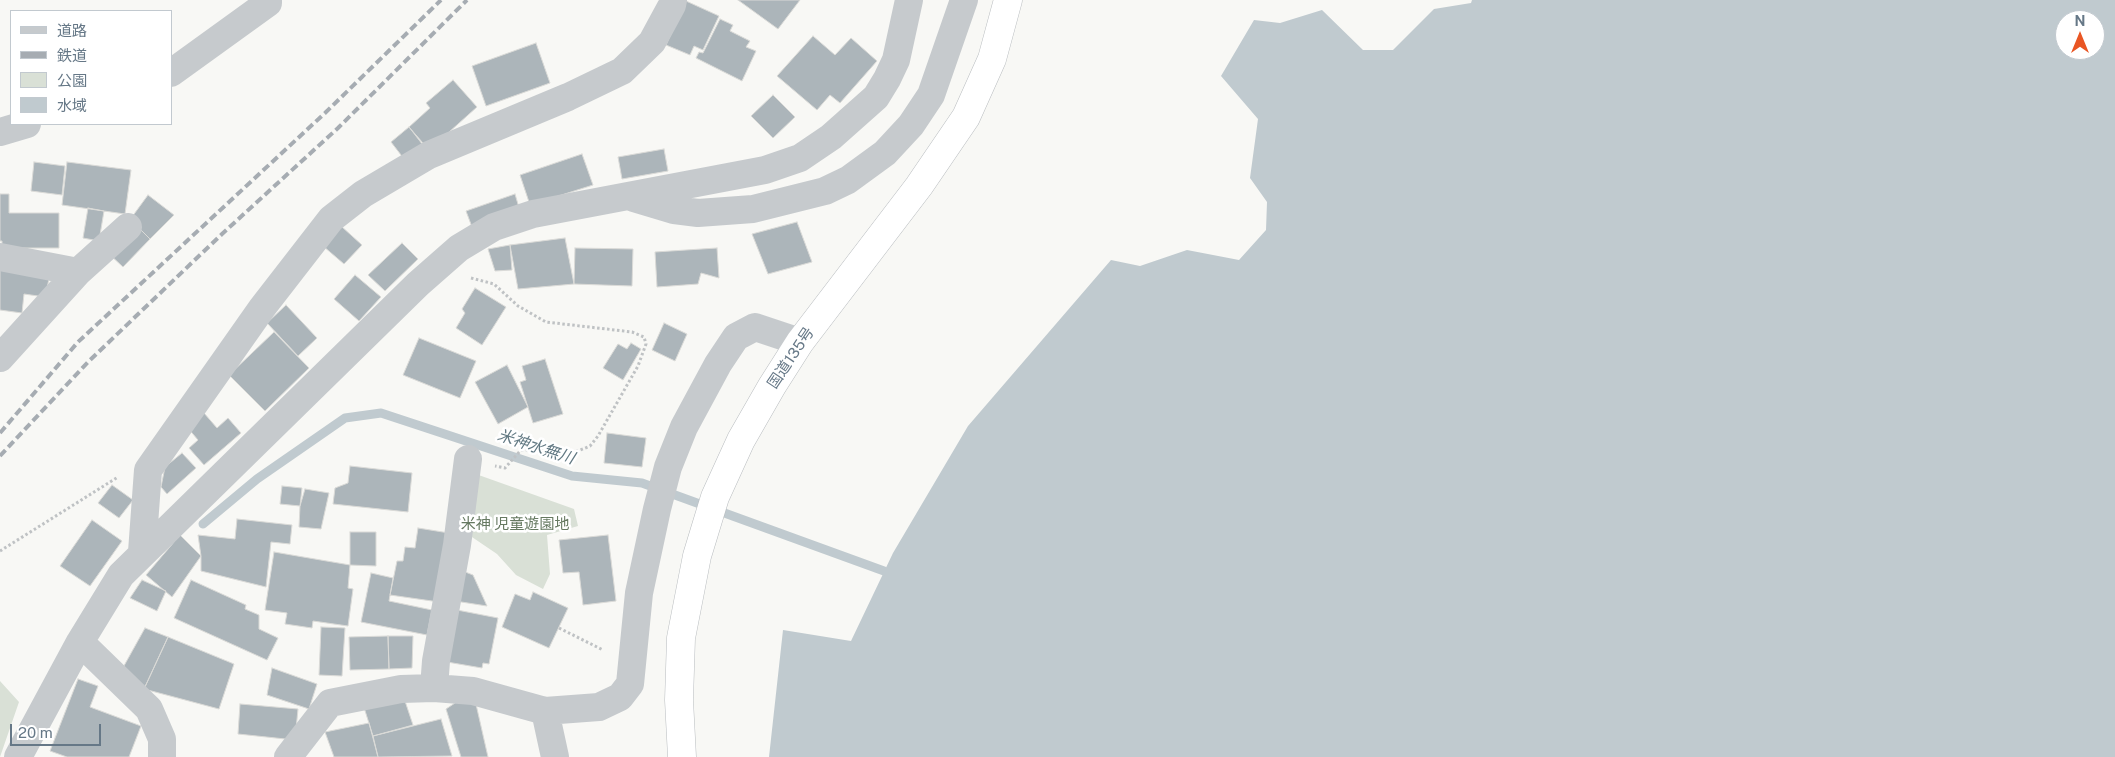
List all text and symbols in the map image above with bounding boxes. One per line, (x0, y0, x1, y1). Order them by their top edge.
legend (10, 10, 172, 125)
north arrow (2055, 10, 2105, 60)
text: N (2075, 13, 2085, 29)
text: 道路 (57, 22, 87, 39)
text: 鉄道 (57, 47, 87, 64)
text: 公園 (57, 72, 87, 89)
text: 水域 (57, 97, 87, 114)
street label: 国道135号 (764, 324, 818, 392)
water label: 米神水無川 (495, 426, 577, 468)
park label: 米神 児童遊園地 (461, 515, 569, 533)
scale bar (12, 714, 104, 746)
text: 20 m (18, 724, 53, 741)

